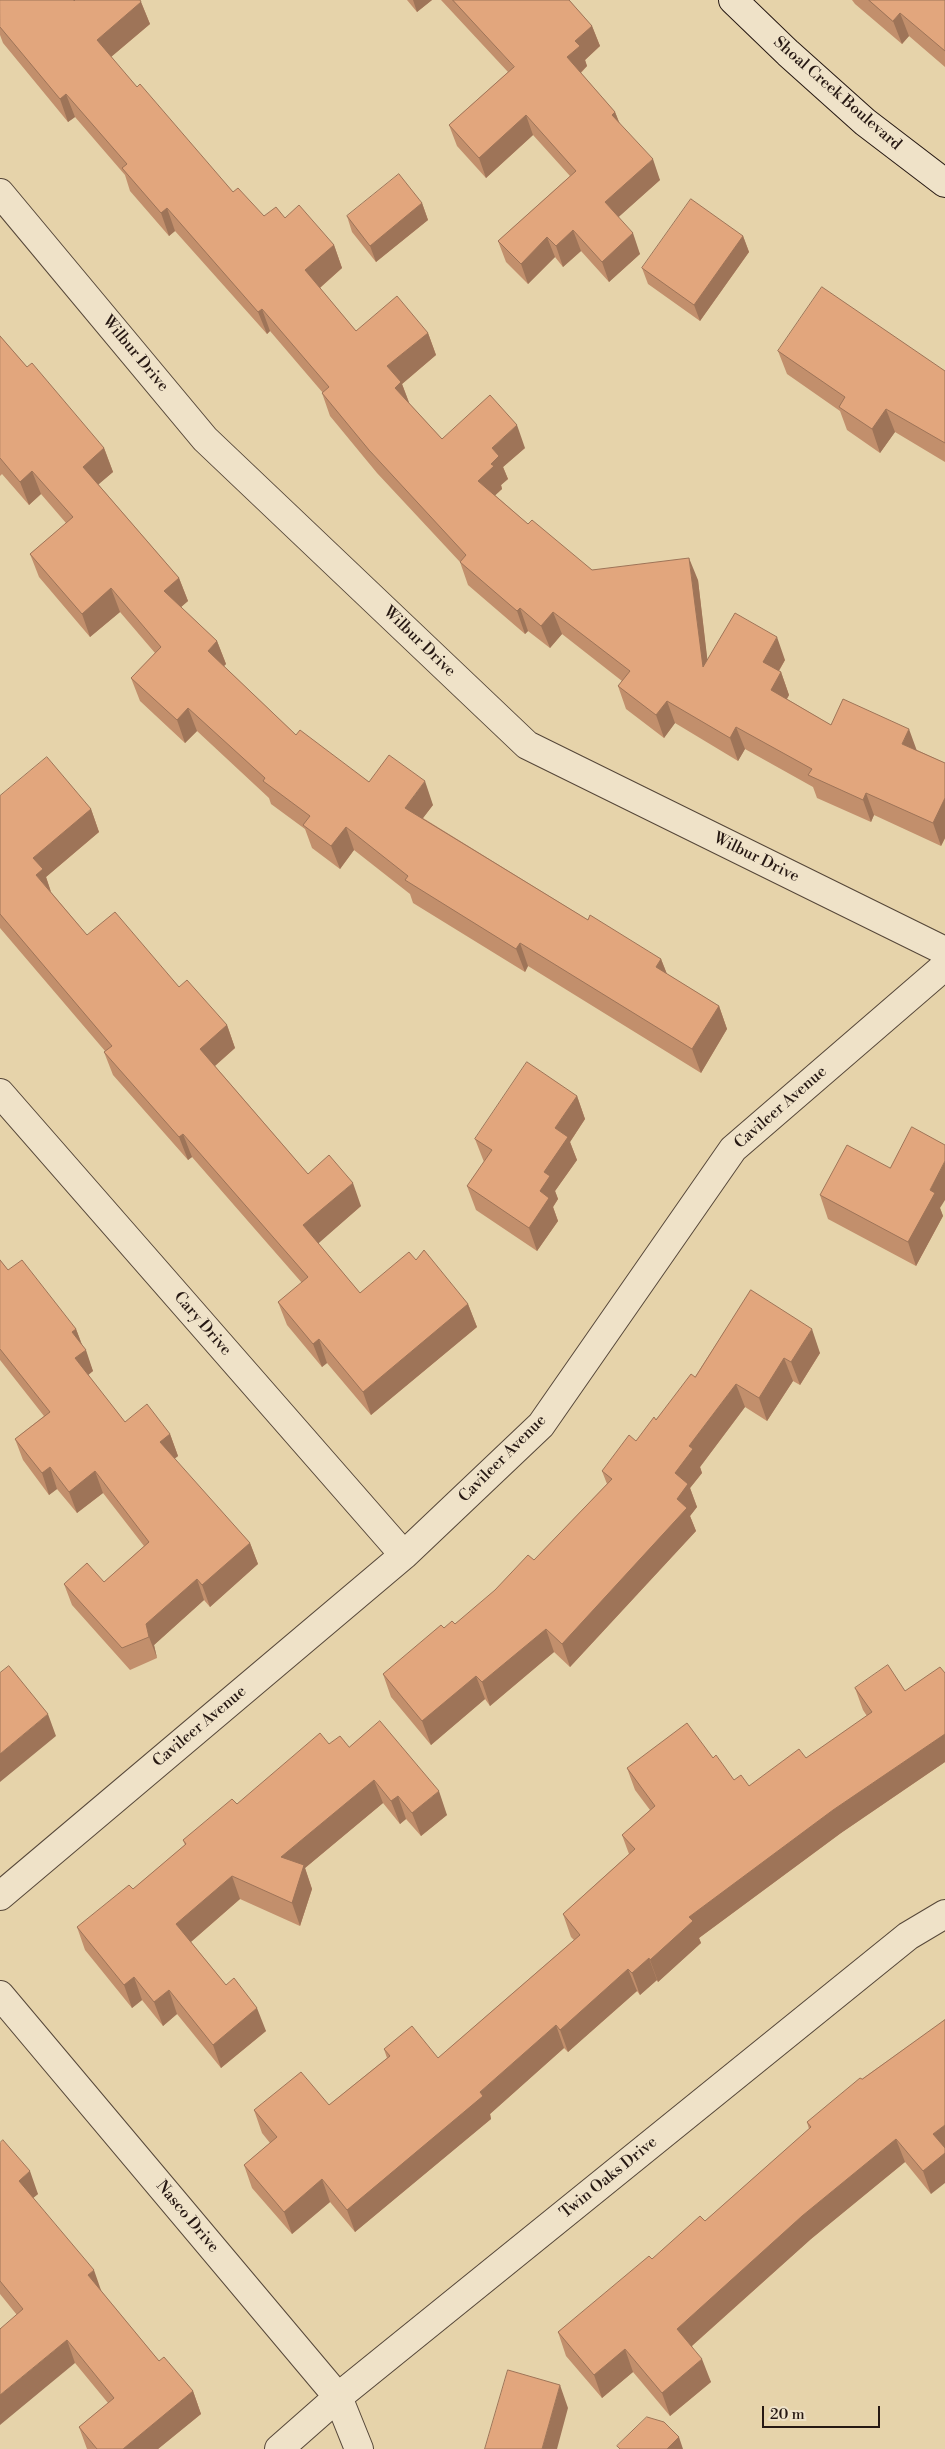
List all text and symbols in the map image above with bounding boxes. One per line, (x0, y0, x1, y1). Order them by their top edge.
street label: Shoal Creek Boulevard (769, 33, 905, 155)
street label: Wilbur Drive (98, 312, 172, 396)
street label: Wilbur Drive (379, 603, 459, 681)
street label: Wilbur Drive (710, 829, 802, 887)
street label: Cavileer Avenue (731, 1063, 831, 1153)
street label: Cary Drive (169, 1288, 235, 1360)
street label: Cavileer Avenue (455, 1411, 551, 1507)
street label: Cavileer Avenue (149, 1682, 251, 1772)
street label: Twin Oaks Drive (556, 2133, 662, 2223)
street label: Nasco Drive (151, 2177, 223, 2257)
scale bar (765, 2396, 882, 2428)
text: 20 m (770, 2405, 805, 2424)

